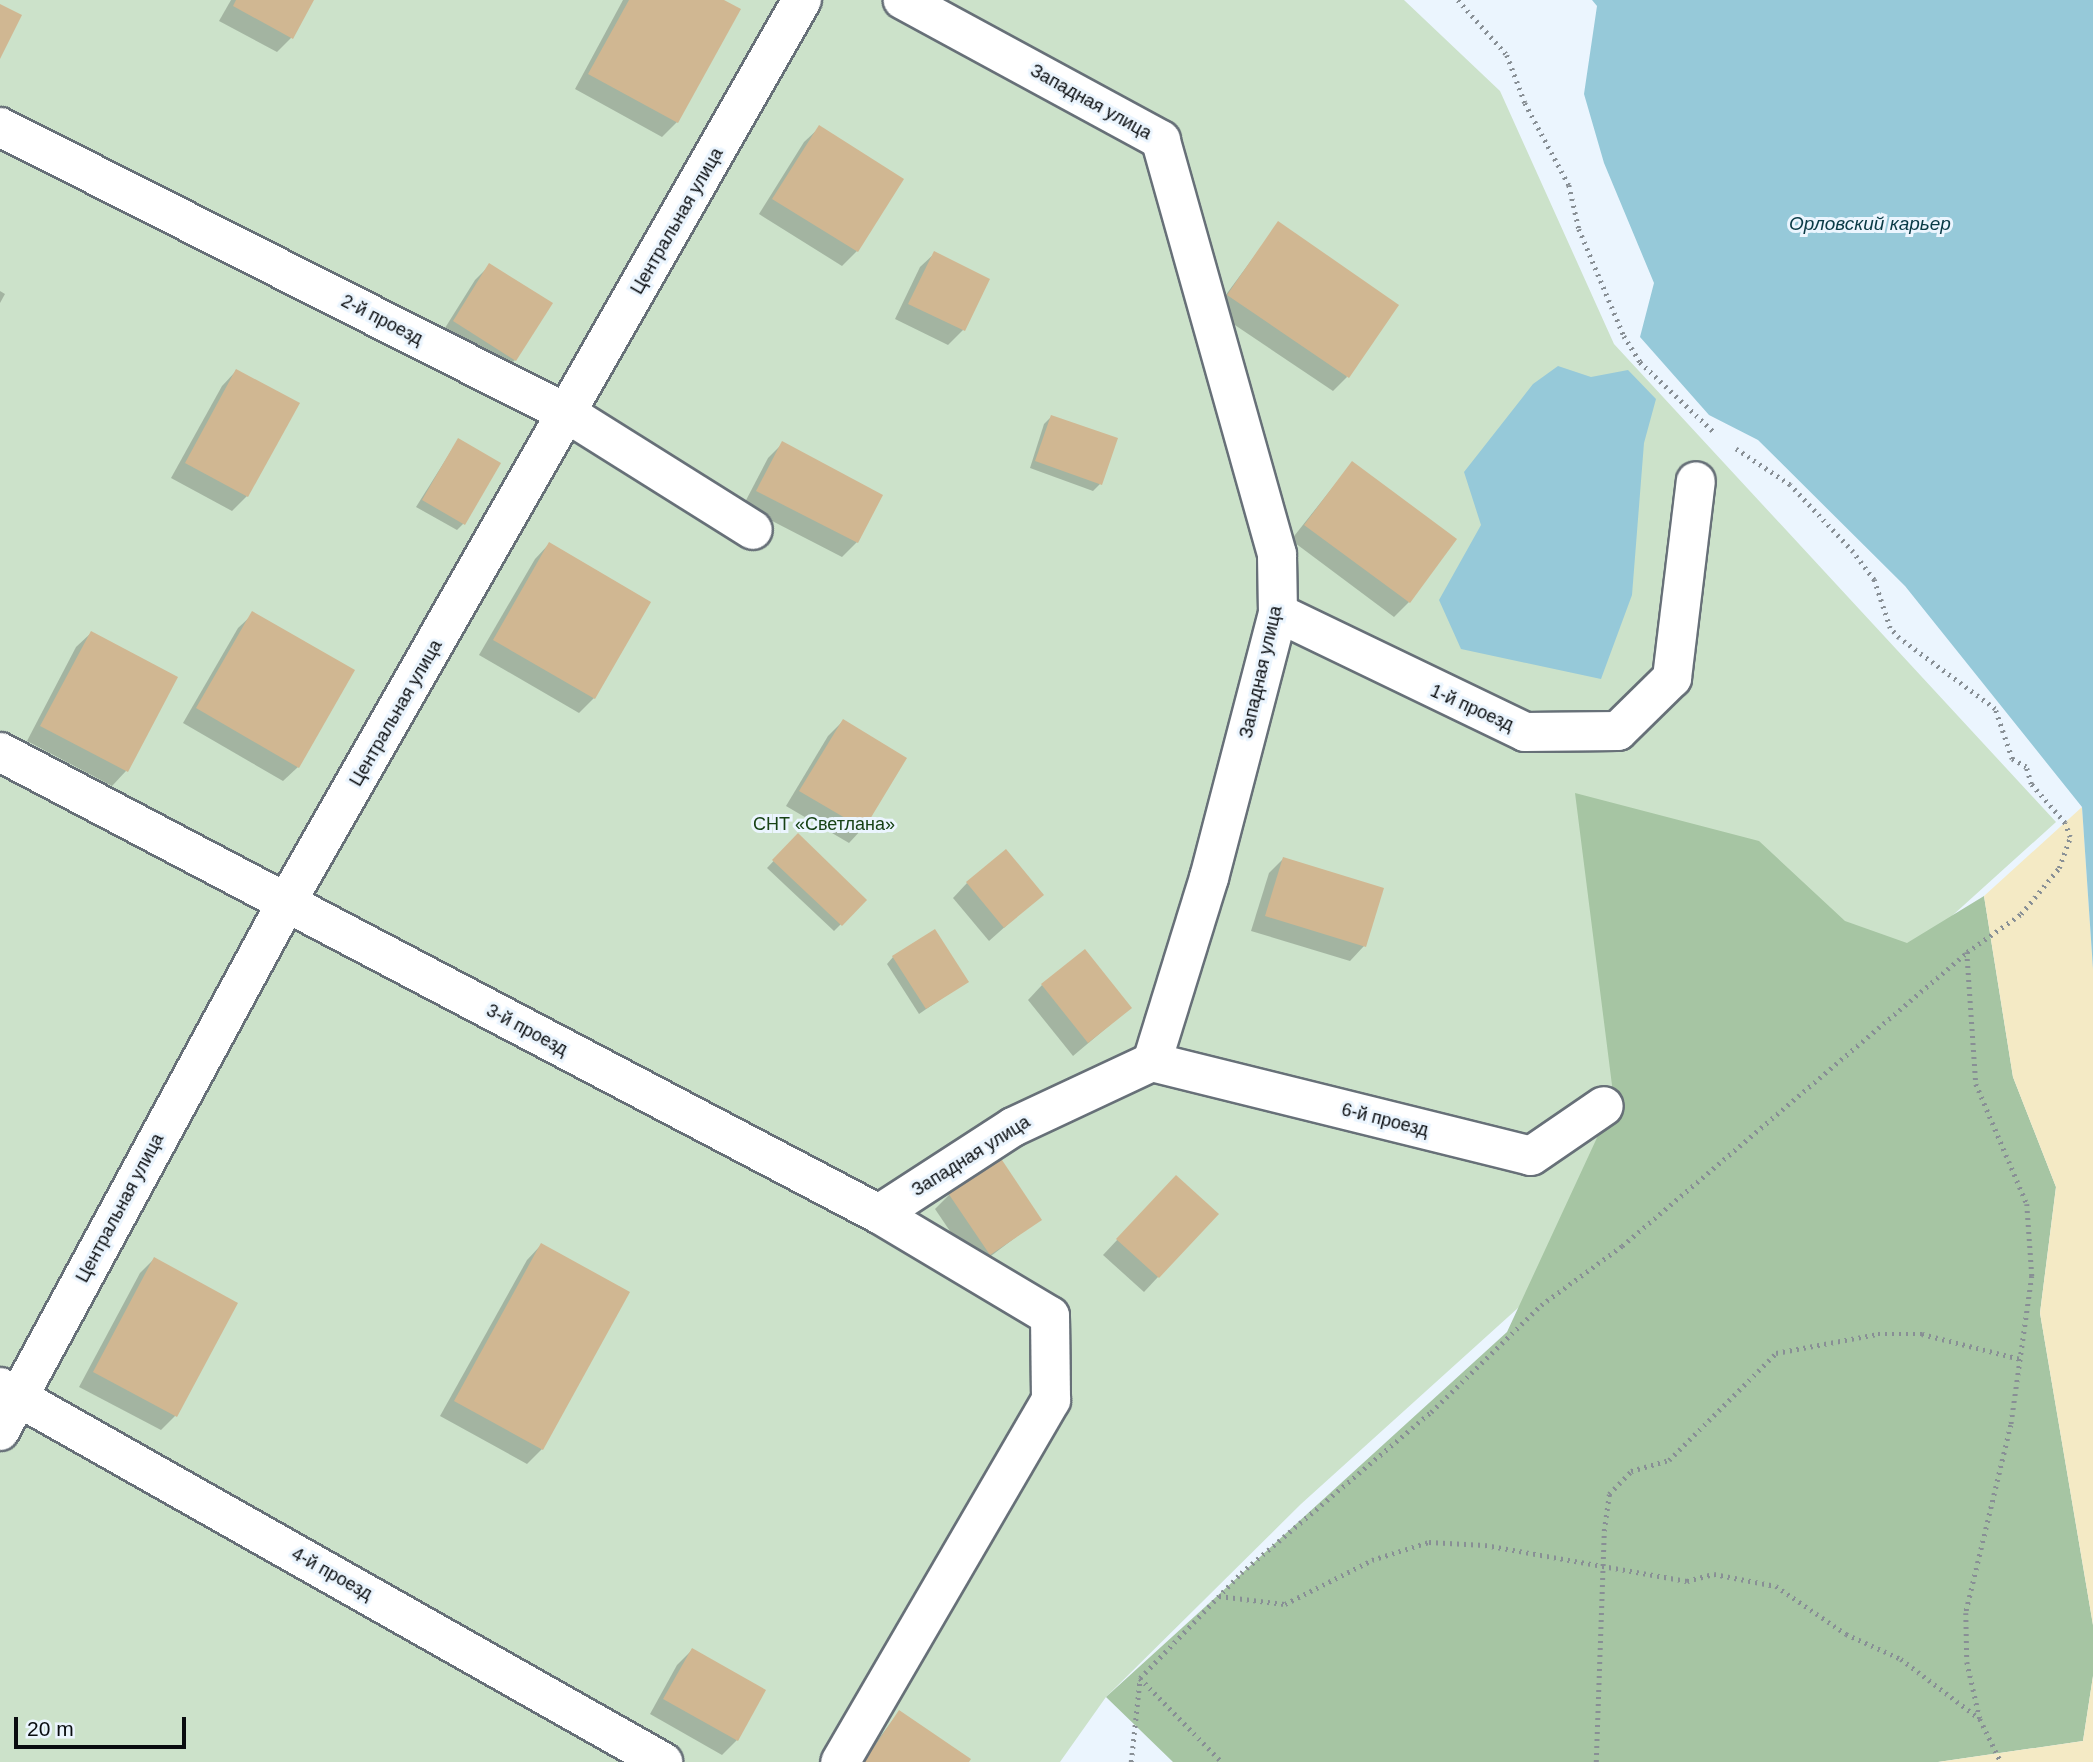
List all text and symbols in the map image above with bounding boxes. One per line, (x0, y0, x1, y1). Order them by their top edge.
street label: Западная улица (1027, 60, 1155, 144)
street label: Центральная улица (626, 144, 728, 298)
water label: Орловский карьер (1789, 213, 1951, 235)
street label: 2-й проезд (338, 290, 426, 350)
street label: Западная улица (1235, 604, 1287, 740)
street label: Центральная улица (345, 636, 447, 790)
street label: 1-й проезд (1427, 680, 1517, 736)
park label: СНТ «Светлана» (753, 813, 895, 835)
street label: 3-й проезд (483, 1000, 571, 1060)
street label: 6-й проезд (1339, 1099, 1431, 1141)
street label: Западная улица (908, 1111, 1034, 1201)
street label: Центральная улица (72, 1130, 168, 1286)
street label: 4-й проезд (288, 1543, 376, 1605)
scale bar (18, 1702, 189, 1746)
text: 20 m (27, 1717, 74, 1740)

